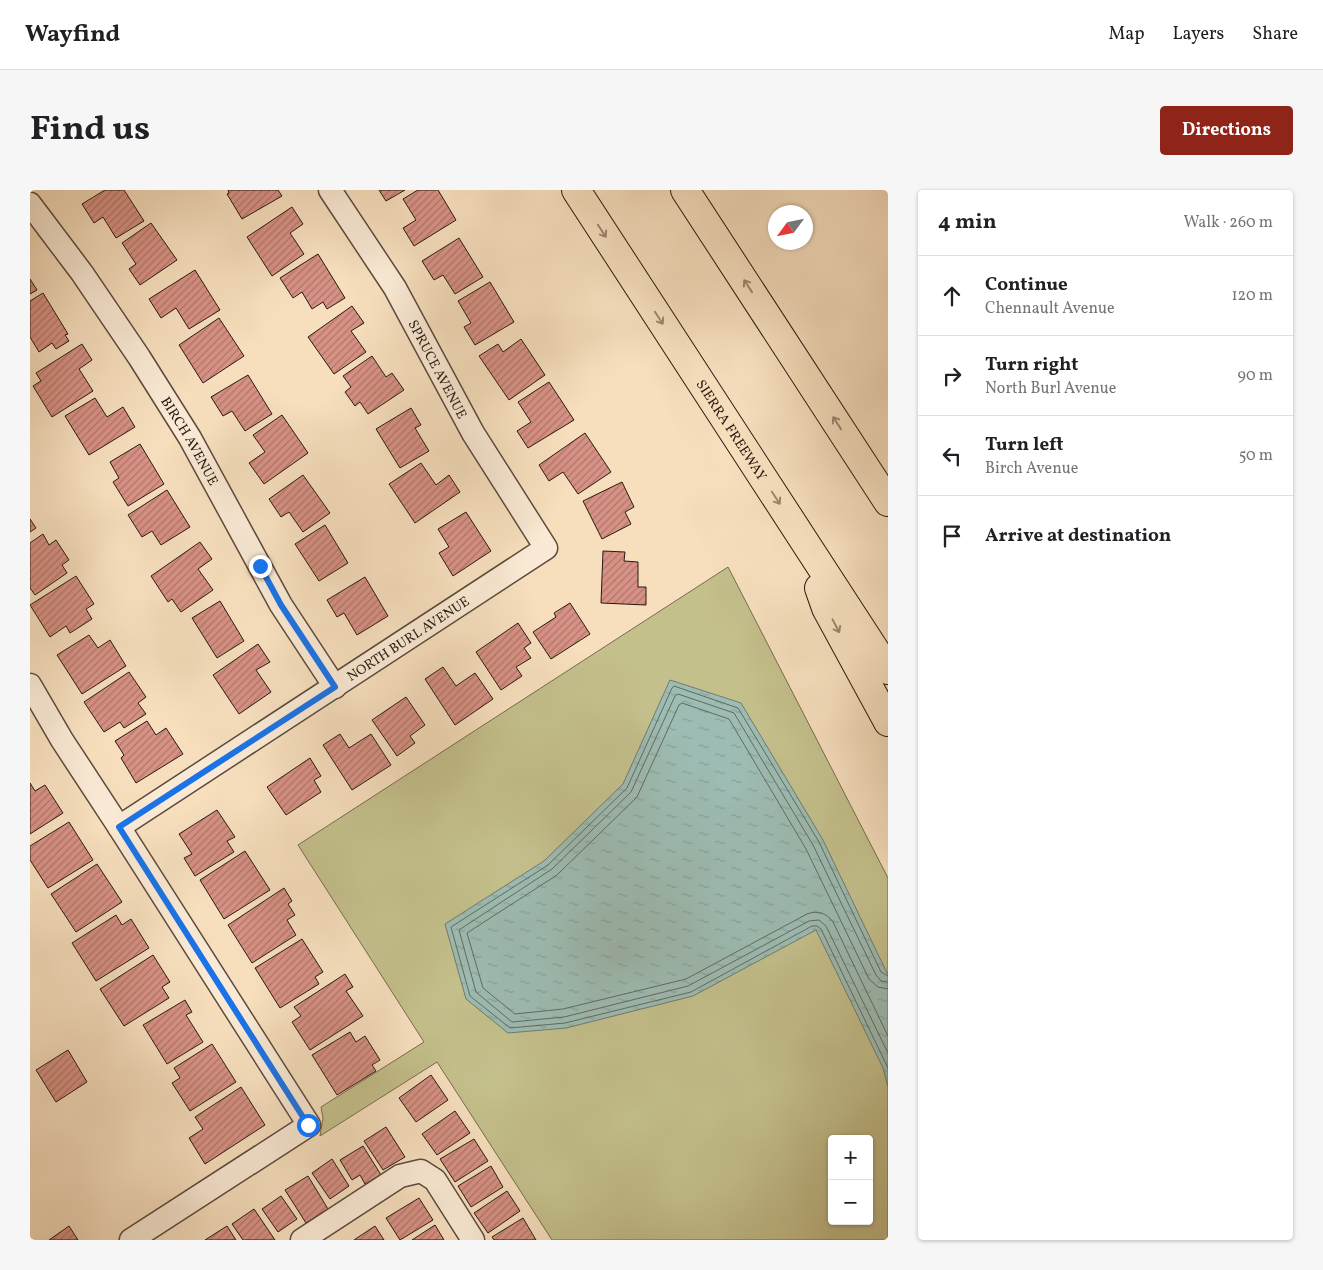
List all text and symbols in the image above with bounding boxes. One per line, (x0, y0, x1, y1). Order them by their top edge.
text: Wayfind (25, 18, 120, 52)
text: Map (1108, 22, 1144, 47)
text: Layers (1172, 22, 1224, 47)
text: Share (1252, 22, 1298, 47)
text: Find us (30, 106, 150, 154)
button: Directions (1160, 106, 1293, 155)
north arrow (768, 205, 813, 250)
text: 4 min (938, 208, 997, 237)
text: Walk · 260 m (1183, 212, 1273, 234)
one-way arrow (597, 224, 608, 238)
text: Continue (985, 272, 1068, 298)
one-way arrow (743, 280, 753, 294)
icon: ahead (938, 282, 966, 310)
text: 120 m (1231, 285, 1273, 307)
text: Chennault Avenue (985, 298, 1115, 320)
one-way arrow (654, 311, 664, 325)
street label: SPRUCE AVENUE (403, 317, 471, 422)
text: Turn right (985, 352, 1078, 378)
icon: right (938, 362, 966, 390)
text: 90 m (1237, 365, 1273, 387)
street label: SIERRA FREEWAY (691, 376, 771, 485)
text: North Burl Avenue (985, 378, 1116, 400)
street label: BIRCH AVENUE (155, 393, 222, 489)
one-way arrow (831, 416, 841, 430)
text: Turn left (985, 432, 1064, 458)
icon: left (938, 442, 966, 470)
text: 50 m (1239, 445, 1273, 467)
text: Birch Avenue (985, 458, 1078, 480)
one-way arrow (772, 491, 782, 505)
icon: arrive (938, 522, 966, 550)
text: Arrive at destination (985, 523, 1171, 549)
route end (249, 555, 272, 578)
street label: NORTH BURL AVENUE (344, 593, 474, 687)
one-way arrow (831, 619, 841, 634)
route start (297, 1114, 320, 1137)
map controls (828, 1135, 873, 1225)
button: + (828, 1135, 873, 1180)
button: − (828, 1180, 873, 1225)

